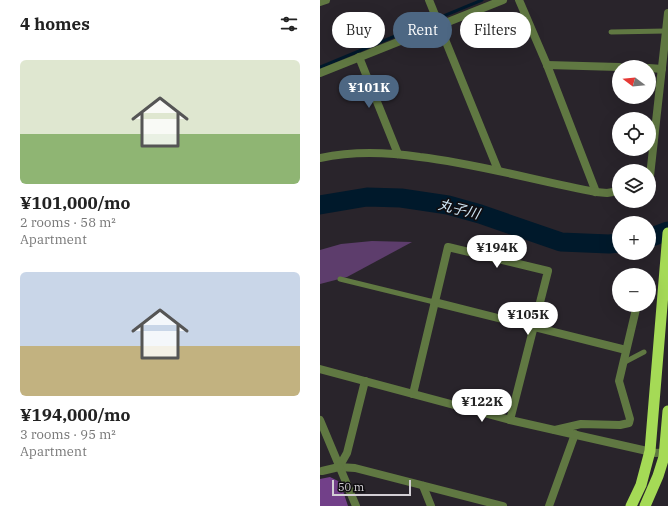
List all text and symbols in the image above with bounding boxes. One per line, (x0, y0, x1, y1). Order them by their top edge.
chip: Buy (332, 12, 385, 48)
chip: Rent (393, 12, 452, 48)
chip: Filters (460, 12, 531, 48)
text: 4 homes (20, 13, 90, 35)
icon: filters (278, 13, 300, 35)
north arrow (612, 60, 656, 104)
map controls (612, 60, 656, 312)
pin: ¥101K (341, 75, 397, 109)
text: ¥101K (348, 79, 390, 96)
icon: home (124, 86, 196, 158)
button: locate (612, 112, 656, 156)
button: layers (612, 164, 656, 208)
text: ¥101,000/mo (20, 192, 130, 214)
water label: 丸子川 (436, 195, 483, 223)
text: 2 rooms · 58 m² (20, 214, 116, 231)
button: + (612, 216, 656, 260)
text: Apartment (20, 231, 87, 248)
pin: ¥194K (469, 235, 525, 269)
text: ¥194K (476, 239, 518, 256)
button: − (612, 268, 656, 312)
icon: home (124, 298, 196, 370)
pin: ¥105K (500, 302, 556, 336)
text: ¥105K (507, 306, 549, 323)
pin: ¥122K (454, 389, 510, 423)
text: ¥122K (461, 393, 503, 410)
text: ¥194,000/mo (20, 404, 130, 426)
text: 3 rooms · 95 m² (20, 426, 116, 443)
text: Apartment (20, 443, 87, 460)
scale bar (332, 478, 411, 497)
text: 50 m (338, 480, 364, 494)

